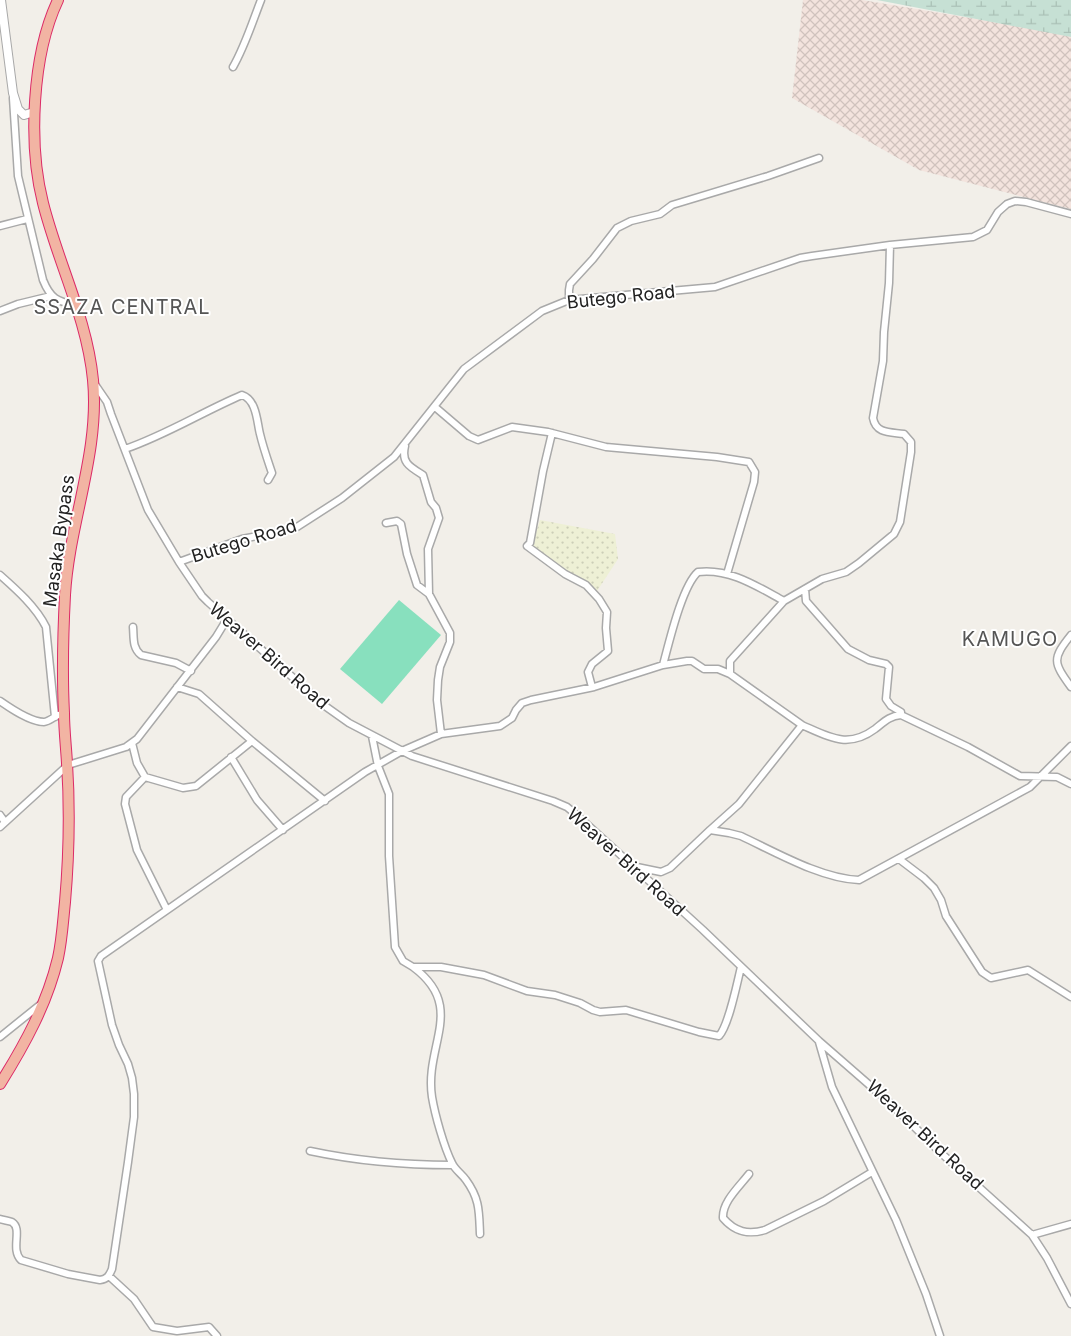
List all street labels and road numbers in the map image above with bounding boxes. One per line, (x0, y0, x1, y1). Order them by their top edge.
street label: Butego Road (566, 280, 676, 313)
street label: Masaka Bypass (39, 474, 78, 608)
street label: Butego Road (189, 515, 299, 566)
street label: Weaver Bird Road (205, 598, 333, 713)
street label: Weaver Bird Road (563, 803, 690, 920)
street label: Weaver Bird Road (863, 1075, 988, 1194)

